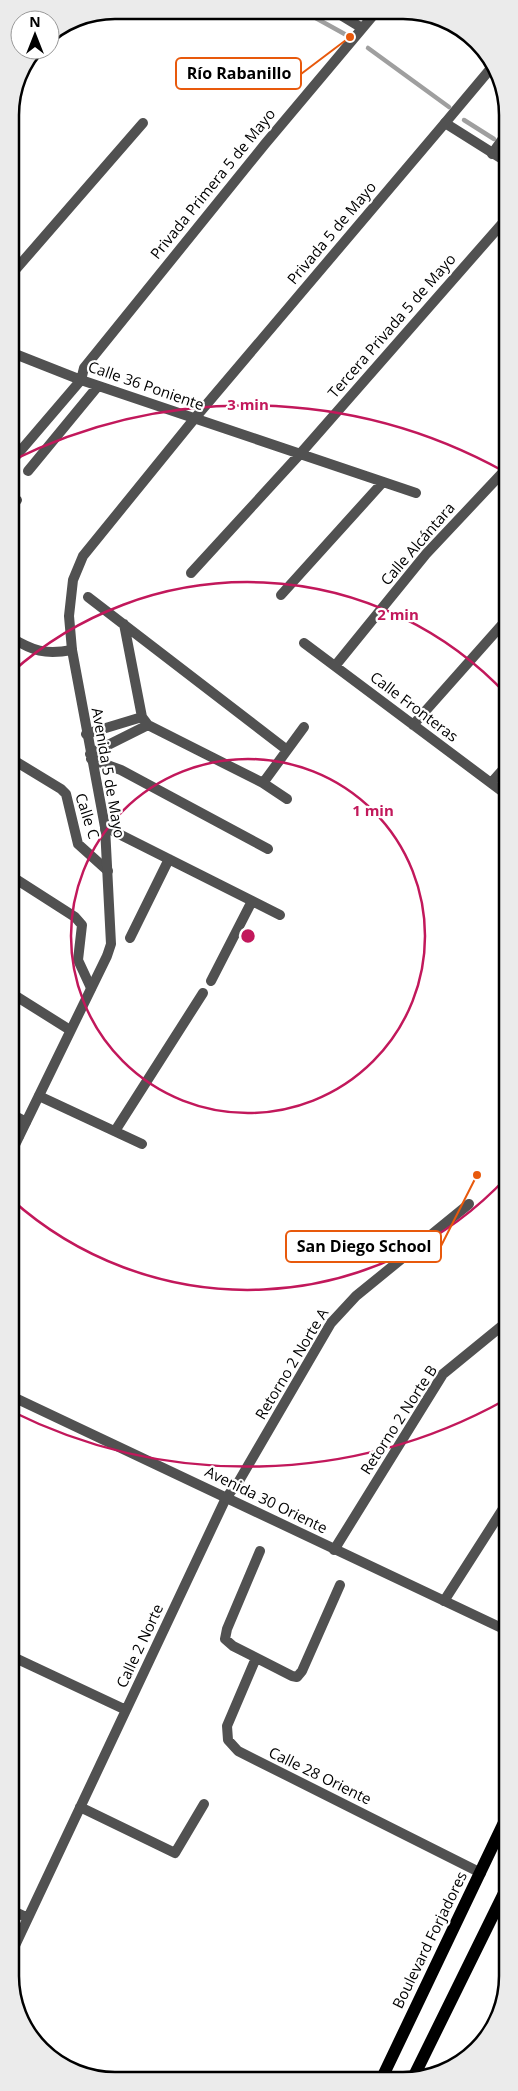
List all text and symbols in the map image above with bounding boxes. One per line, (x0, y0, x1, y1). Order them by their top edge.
north arrow (10, 10, 60, 60)
text: N (29, 12, 41, 31)
callout: Río Rabanillo (176, 58, 301, 89)
text: Río Rabanillo (187, 62, 291, 84)
street label: Privada Primera 5 de Mayo (145, 104, 279, 263)
street label: Privada 5 de Mayo (282, 177, 380, 288)
street label: Tercera Privada 5 de Mayo (323, 249, 460, 402)
street label: Calle 36 Poniente (86, 356, 207, 414)
text: 3 min (227, 394, 269, 414)
street label: Calle Alcántara (376, 498, 459, 589)
text: 2 min (377, 604, 419, 624)
street label: Calle Fronteras (367, 667, 463, 746)
street label: Avenida 5 de Mayo (88, 706, 130, 840)
street label: Calle C (71, 790, 105, 841)
text: 1 min (352, 800, 394, 820)
centre of rings (239, 927, 257, 945)
callout: San Diego School (286, 1231, 441, 1262)
text: San Diego School (297, 1235, 431, 1257)
street label: Retorno 2 Norte A (250, 1304, 333, 1423)
street label: Retorno 2 Norte B (355, 1361, 441, 1478)
street label: Avenida 30 Oriente (202, 1461, 331, 1537)
street label: Calle 2 Norte (111, 1600, 167, 1691)
street label: Calle 28 Oriente (266, 1742, 375, 1809)
street label: Boulevard Forjadores (387, 1868, 471, 2011)

